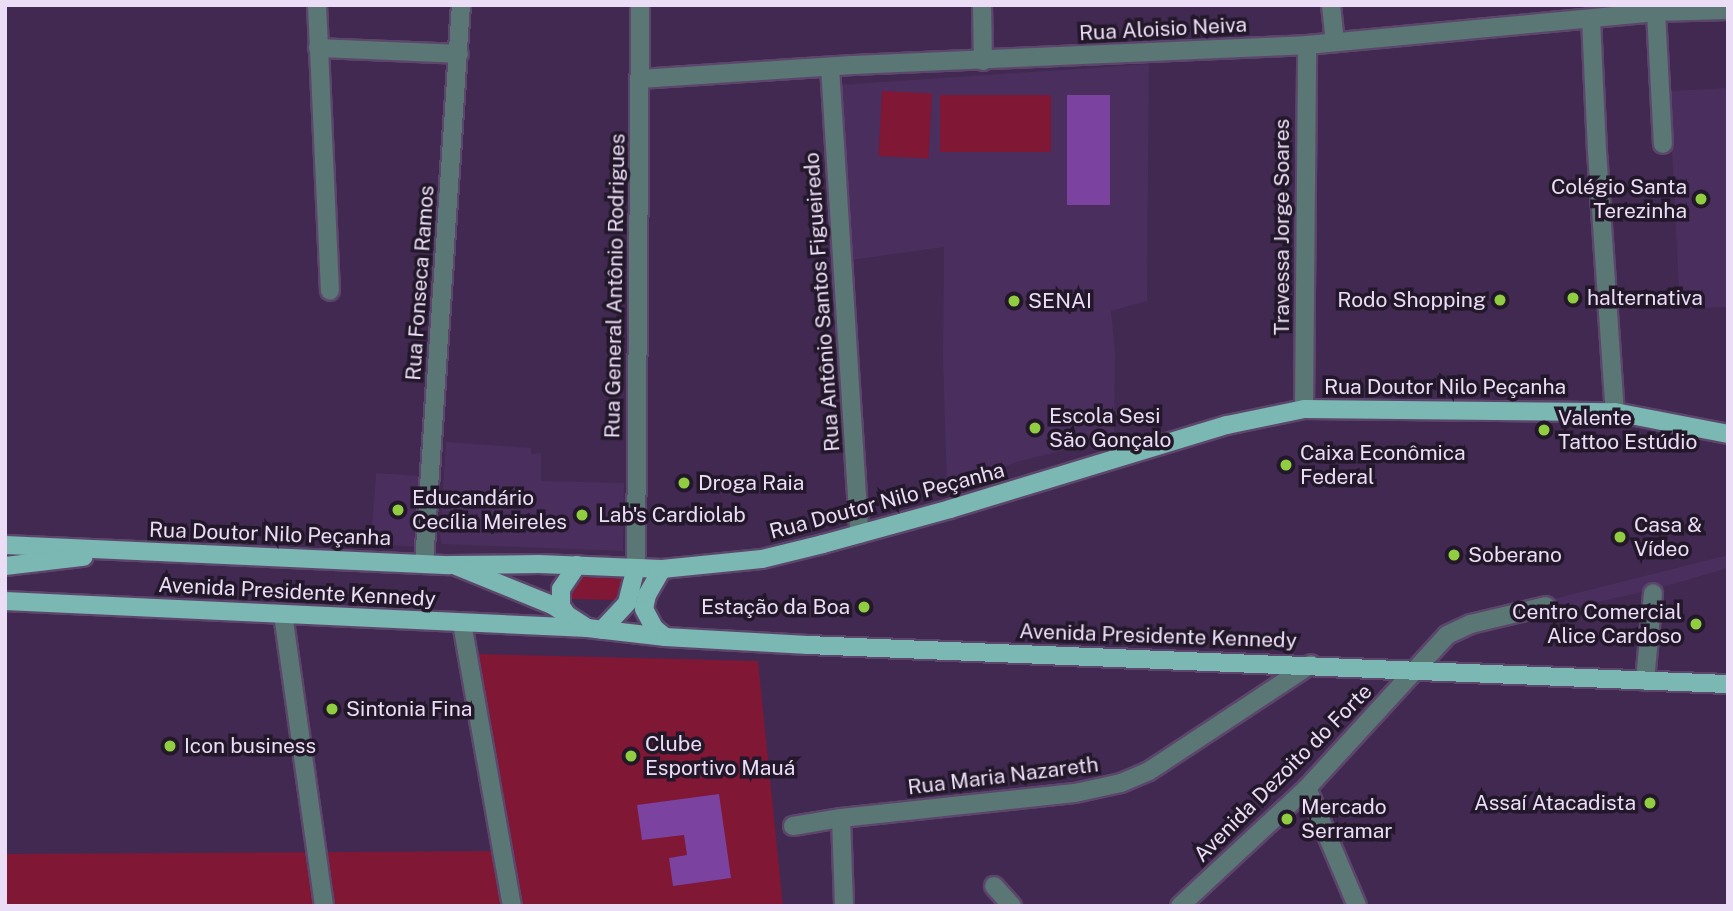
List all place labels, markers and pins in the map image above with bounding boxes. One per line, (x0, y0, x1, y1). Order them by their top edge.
place label: Colégio Santa Terezinha (1551, 174, 1687, 224)
marker: Colégio Santa Terezinha (1693, 191, 1709, 207)
place label: halternativa (1587, 285, 1703, 311)
place label: Rodo Shopping (1337, 287, 1486, 313)
place label: SENAI (1028, 288, 1092, 314)
marker: halternativa (1565, 290, 1581, 306)
marker: Rodo Shopping (1492, 292, 1508, 308)
marker: SENAI (1006, 293, 1022, 309)
place label: Escola Sesi São Gonçalo (1049, 403, 1172, 453)
place label: Valente Tattoo Estúdio (1558, 405, 1697, 455)
marker: Escola Sesi São Gonçalo (1027, 420, 1043, 436)
marker: Valente Tattoo Estúdio (1536, 422, 1552, 438)
place label: Caixa Econômica Federal (1300, 440, 1466, 490)
marker: Caixa Econômica Federal (1278, 457, 1294, 473)
place label: Droga Raia (698, 470, 804, 496)
marker: Droga Raia (676, 475, 692, 491)
place label: Educandário Cecília Meireles (412, 485, 567, 535)
marker: Educandário Cecília Meireles (390, 502, 406, 518)
place label: Lab's Cardiolab (598, 502, 746, 528)
marker: Lab's Cardiolab (572, 505, 592, 525)
place label: Casa & Vídeo (1634, 512, 1702, 562)
marker: Casa & Vídeo (1612, 529, 1628, 545)
place label: Soberano (1468, 542, 1562, 568)
marker: Soberano (1446, 547, 1462, 563)
place label: Estação da Boa (700, 594, 850, 620)
marker: Estação da Boa (856, 599, 872, 615)
place label: Centro Comercial Alice Cardoso (1512, 599, 1682, 649)
marker: Centro Comercial Alice Cardoso (1688, 616, 1704, 632)
place label: Sintonia Fina (346, 696, 472, 722)
marker: Sintonia Fina (324, 701, 340, 717)
place label: Clube Esportivo Mauá (645, 731, 795, 781)
place label: Icon business (184, 733, 316, 759)
marker: Icon business (162, 738, 178, 754)
marker: Clube Esportivo Mauá (623, 748, 639, 764)
place label: Assaí Atacadista (1474, 790, 1636, 816)
place label: Mercado Serramar (1301, 794, 1393, 844)
marker: Assaí Atacadista (1642, 795, 1658, 811)
marker: Mercado Serramar (1279, 811, 1295, 827)

